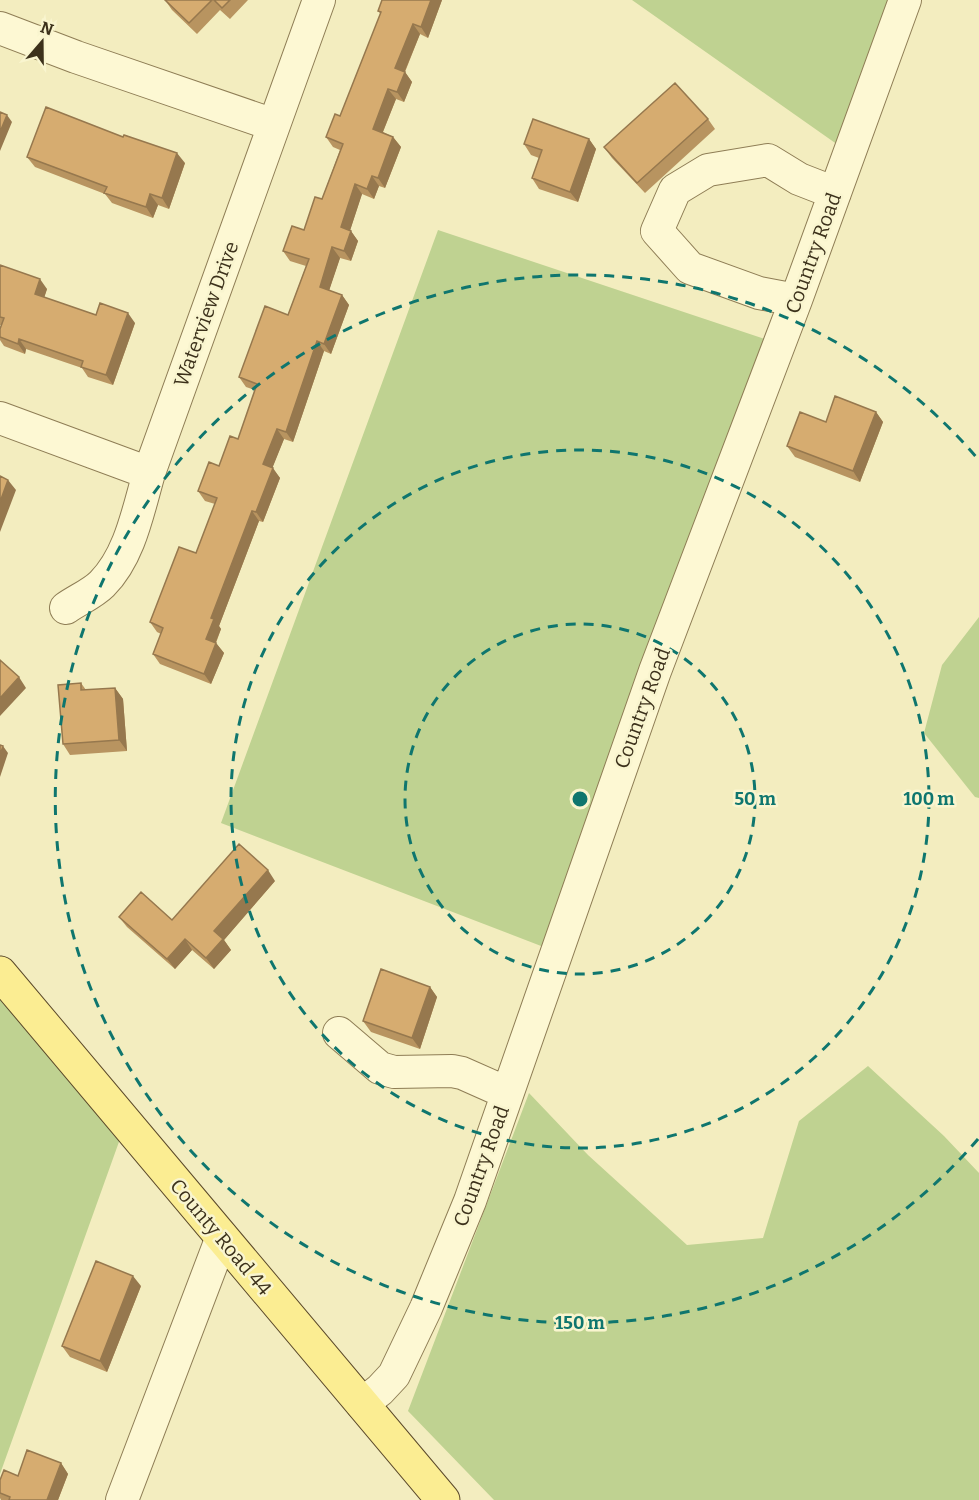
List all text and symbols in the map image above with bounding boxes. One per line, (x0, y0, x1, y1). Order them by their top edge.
north arrow (12, 12, 72, 72)
text: N (38, 17, 56, 39)
street label: Country Road (780, 189, 846, 317)
street label: Waterview Drive (169, 238, 243, 390)
street label: Country Road (609, 644, 675, 772)
text: 50 m (734, 788, 776, 810)
text: 100 m (903, 788, 955, 810)
centre of rings (570, 789, 590, 809)
street label: Country Road (448, 1102, 514, 1230)
street label: County Road 44 (165, 1174, 277, 1301)
text: 150 m (555, 1312, 605, 1334)

